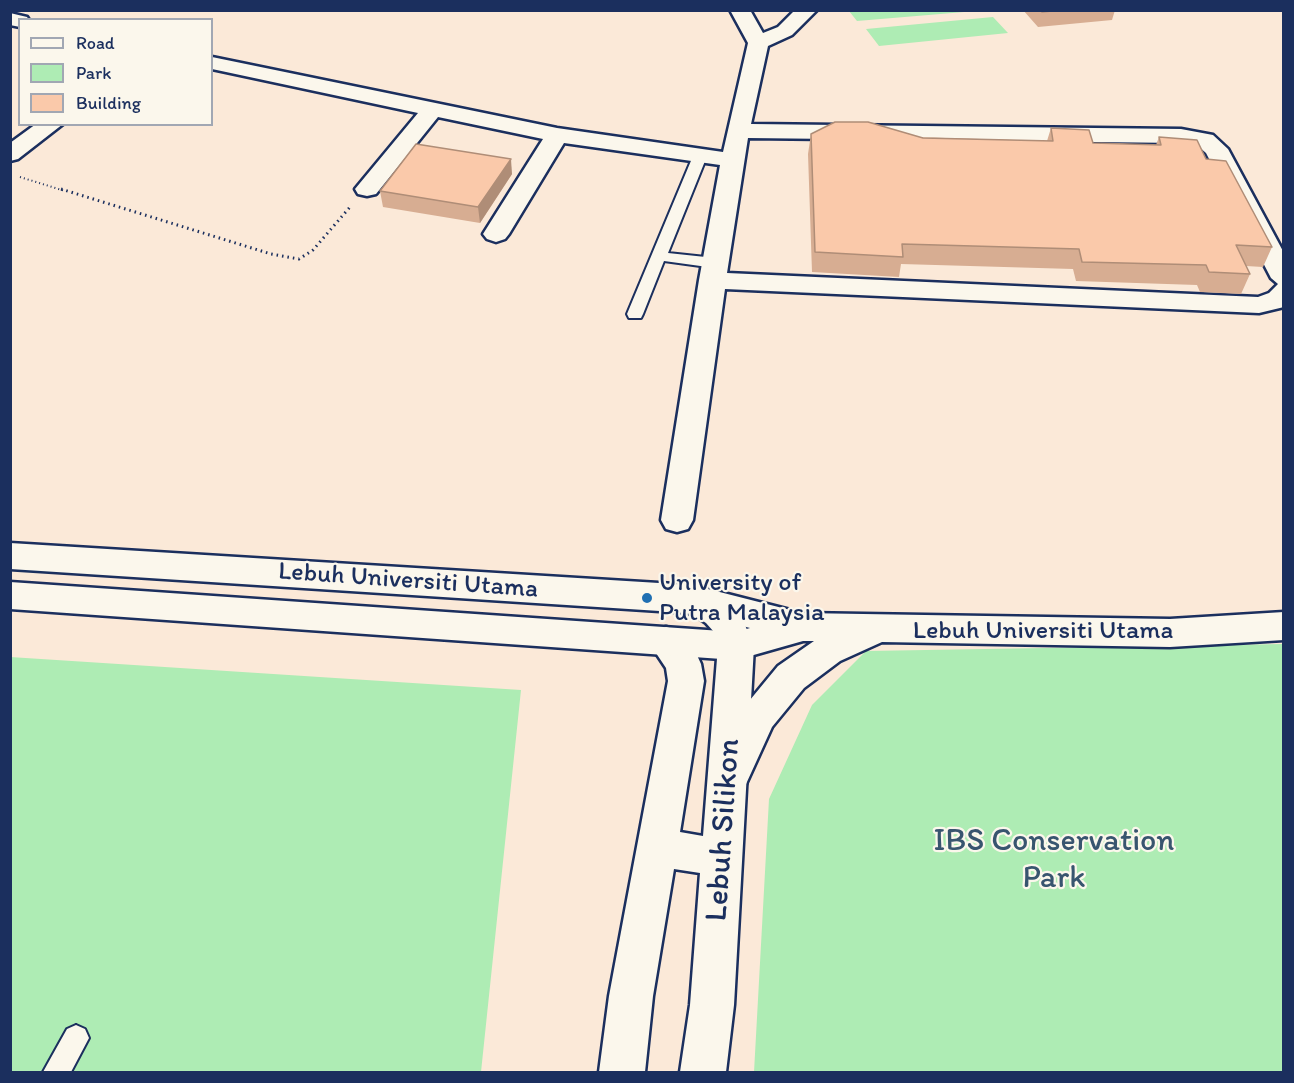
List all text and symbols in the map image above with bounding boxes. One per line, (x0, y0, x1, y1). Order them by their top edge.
legend (18, 18, 213, 126)
text: Road (76, 32, 115, 54)
text: Park (76, 62, 111, 84)
text: Building (76, 92, 141, 114)
street label: Lebuh Universiti Utama (277, 556, 539, 606)
place label: University of Putra Malaysia (659, 567, 825, 628)
marker: University of Putra Malaysia (640, 591, 654, 605)
street label: Lebuh Universiti Utama (913, 615, 1173, 647)
street label: Lebuh Silikon (698, 737, 750, 923)
park label: IBS Conservation Park (934, 823, 1174, 898)

